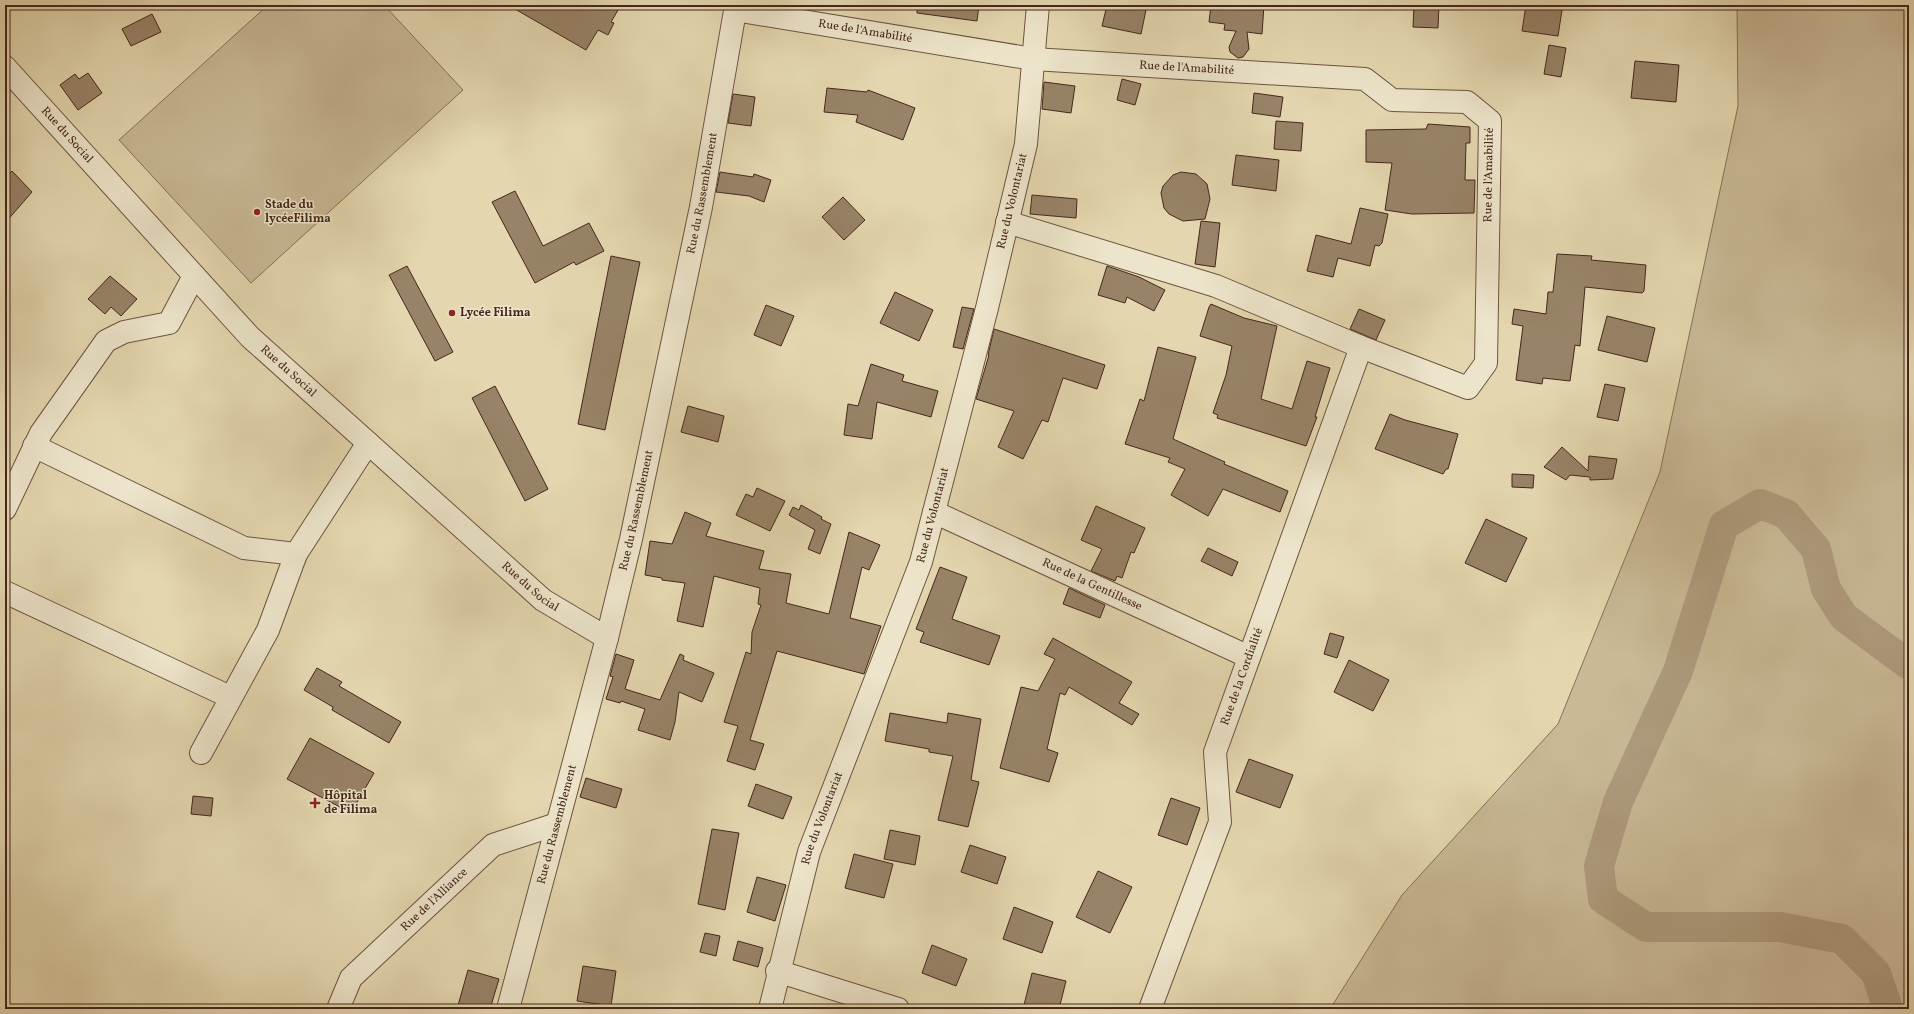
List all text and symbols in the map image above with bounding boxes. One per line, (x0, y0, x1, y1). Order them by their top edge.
street label: Rue de l'Amabilité (817, 16, 914, 47)
street label: Rue de l'Amabilité (1139, 57, 1235, 79)
street label: Rue du Social (37, 104, 97, 167)
street label: Rue de l'Amabilité (1480, 127, 1498, 223)
street label: Rue du Rassemblement (683, 131, 722, 255)
street label: Rue du Volontariat (993, 151, 1032, 251)
place label: Stade du lycéeFilima (265, 197, 331, 227)
marker: Stade du lycéeFilima (252, 207, 262, 217)
place label: Lycée Filima (460, 305, 531, 321)
marker: Lycée Filima (447, 308, 457, 318)
street label: Rue du Social (257, 342, 320, 401)
street label: Rue du Rassemblement (616, 448, 658, 572)
street label: Rue du Volontariat (913, 466, 953, 565)
street label: Rue de la Gentillesse (1039, 555, 1145, 615)
street label: Rue du Social (498, 558, 562, 616)
street label: Rue de la Cordialité (1217, 625, 1267, 728)
street label: Rue du Rassemblement (534, 763, 581, 886)
street label: Rue du Volontariat (798, 770, 847, 866)
place label: Hôpital de Filima (324, 788, 378, 818)
marker: Hôpital de Filima (309, 797, 321, 809)
street label: Rue de l'Alliance (398, 864, 472, 935)

